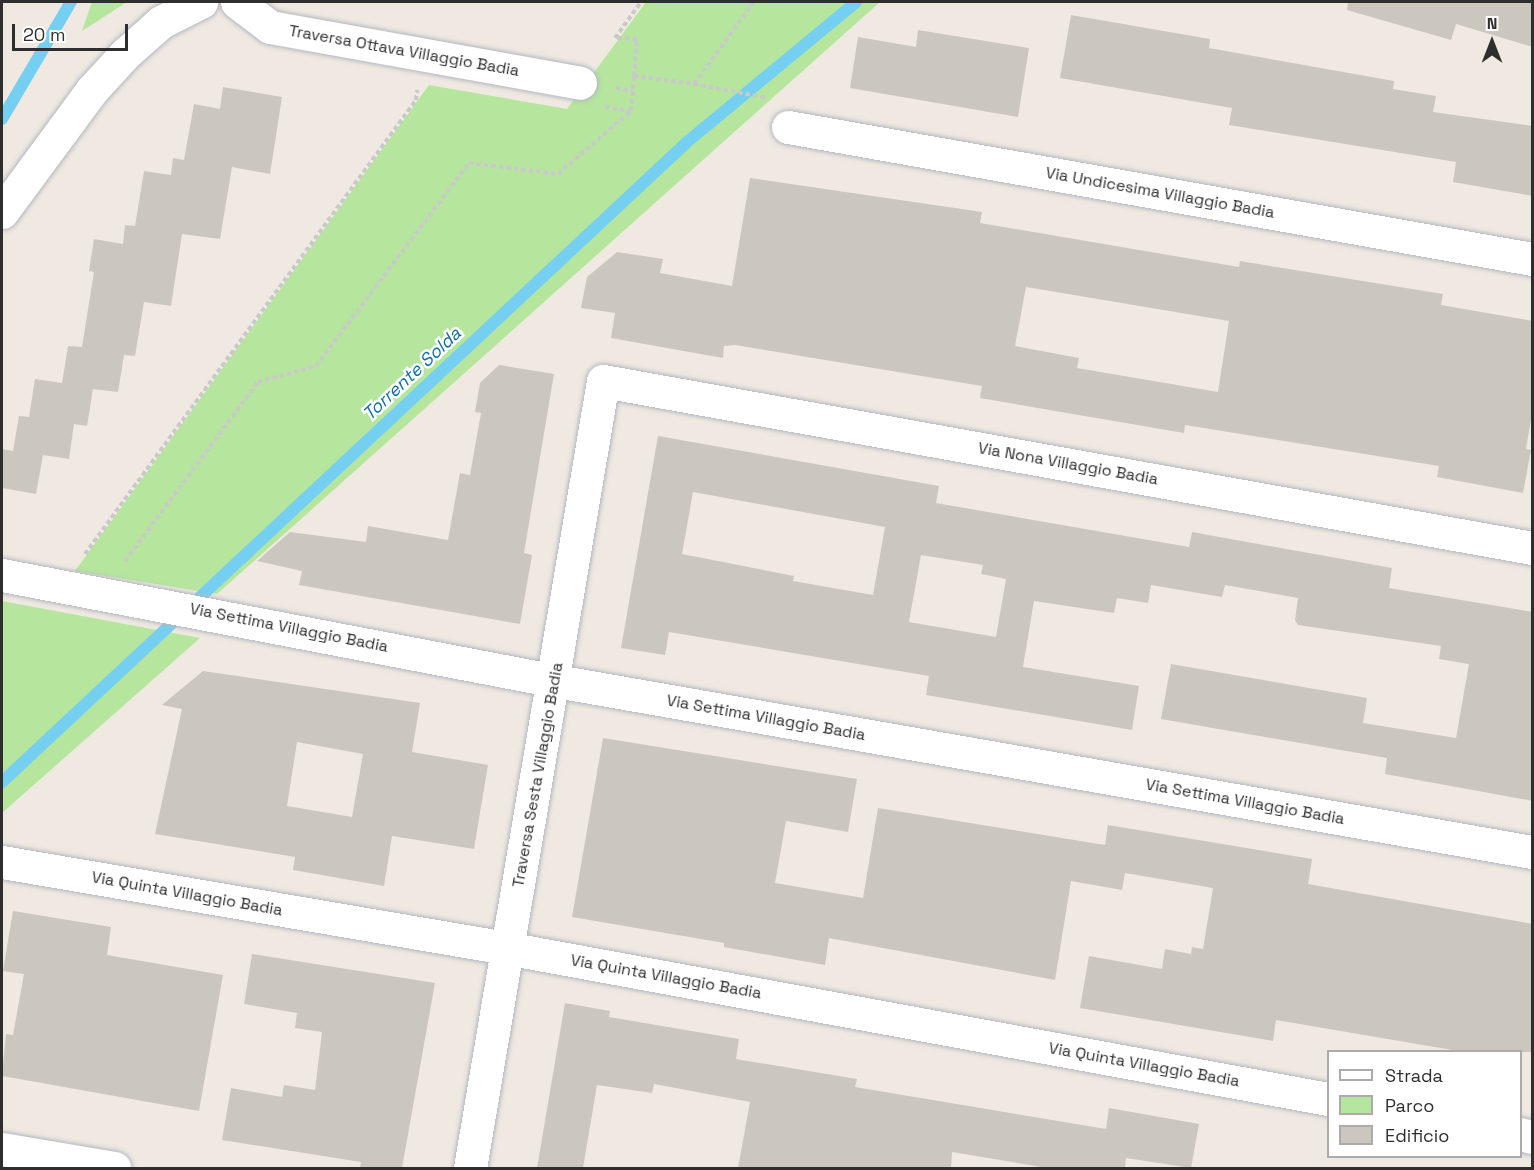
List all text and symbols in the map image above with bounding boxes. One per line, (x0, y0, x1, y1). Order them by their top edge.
scale bar (15, 12, 130, 50)
north arrow (1462, 12, 1522, 72)
text: N (1487, 13, 1497, 34)
street label: Traversa Ottava Villaggio Badia (287, 21, 521, 81)
text: 20 m (23, 23, 66, 46)
street label: Via Undicesima Villaggio Badia (1044, 163, 1276, 223)
water label: Torrente Solda (358, 323, 466, 425)
street label: Via Nona Villaggio Badia (976, 439, 1160, 489)
street label: Via Settima Villaggio Badia (188, 599, 390, 657)
street label: Traversa Sesta Villaggio Badia (509, 661, 567, 889)
street label: Via Settima Villaggio Badia (665, 691, 867, 745)
street label: Via Settima Villaggio Badia (1144, 775, 1346, 829)
street label: Via Quinta Villaggio Badia (90, 868, 284, 920)
street label: Via Quinta Villaggio Badia (569, 951, 763, 1003)
street label: Via Quinta Villaggio Badia (1047, 1039, 1241, 1091)
legend (1327, 1050, 1522, 1158)
text: Strada (1385, 1064, 1443, 1087)
text: Parco (1385, 1094, 1434, 1117)
text: Edificio (1385, 1124, 1449, 1147)

